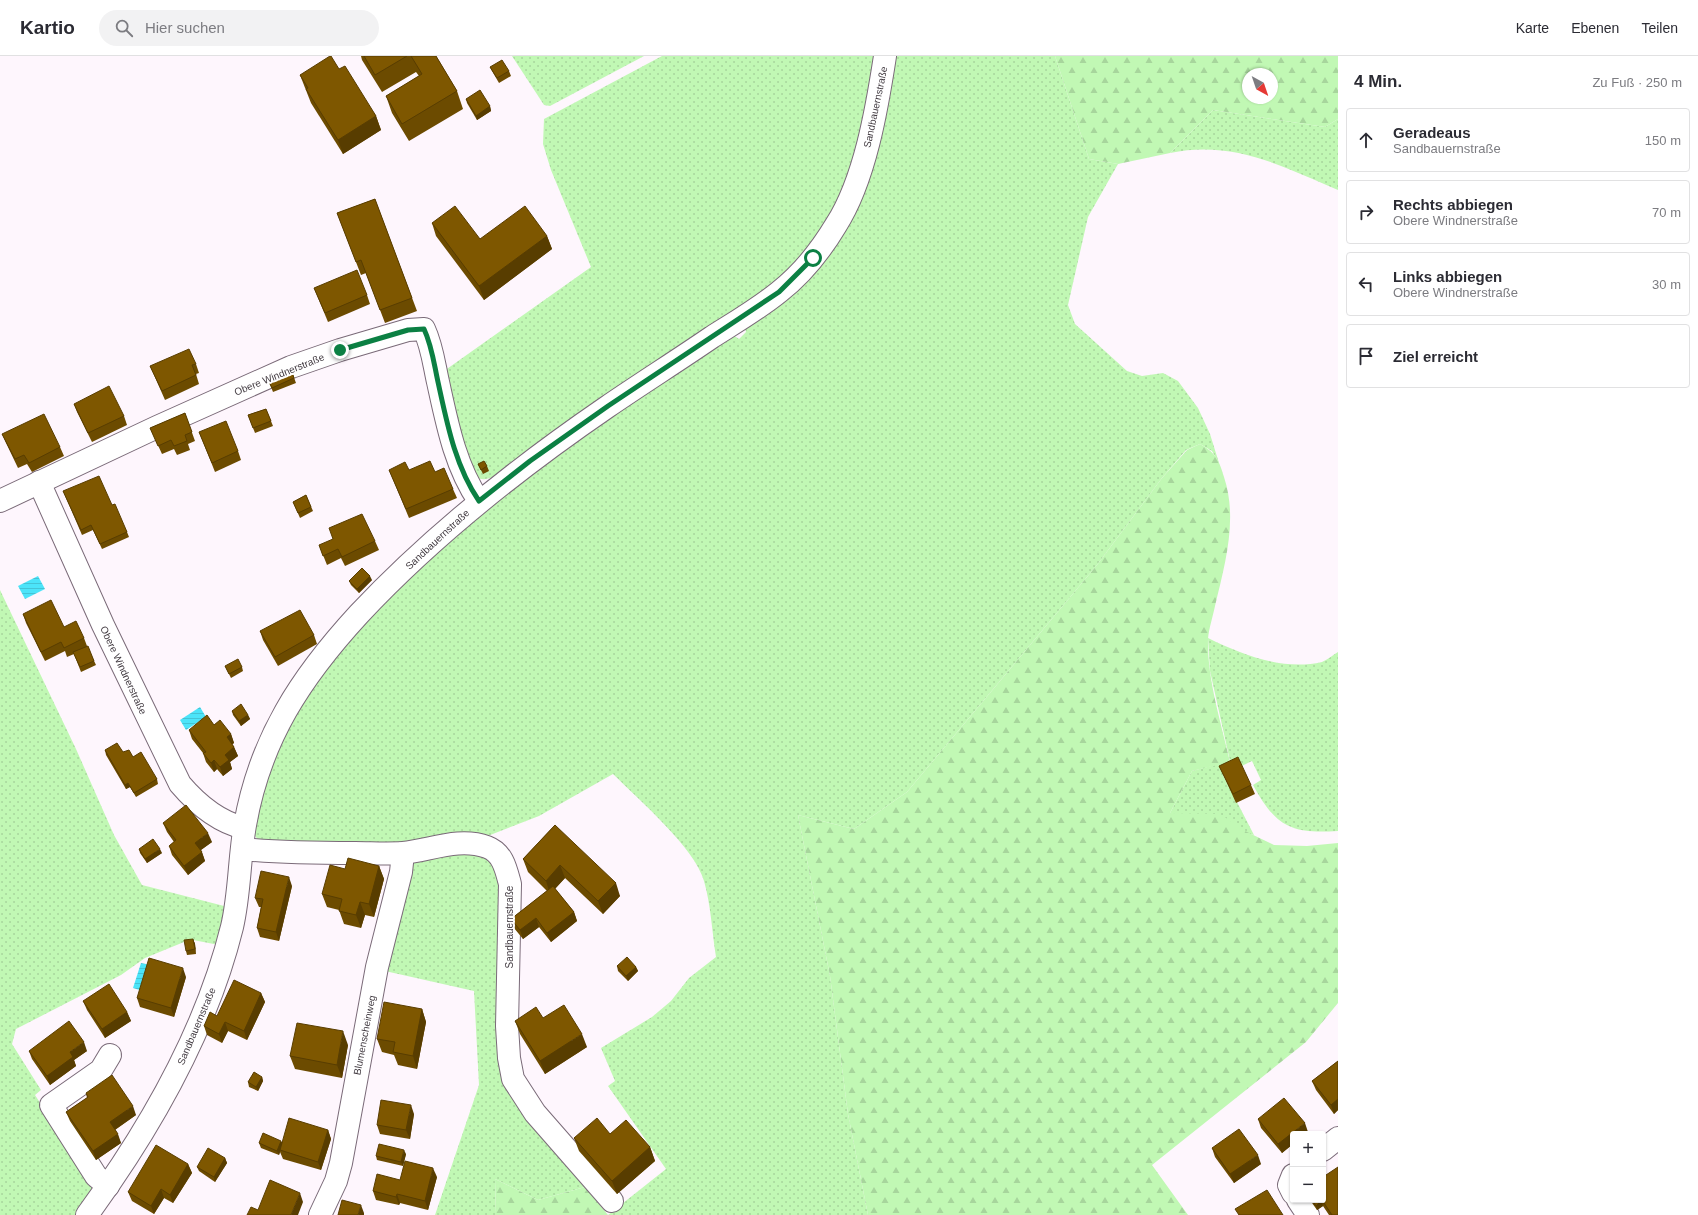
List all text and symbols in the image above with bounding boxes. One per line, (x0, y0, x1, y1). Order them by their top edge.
search box (99, 10, 379, 46)
text: Kartio (20, 17, 75, 38)
icon: search (113, 17, 135, 39)
text: Hier suchen (145, 19, 225, 36)
text: Karte (1516, 20, 1549, 36)
text: Ebenen (1571, 20, 1619, 36)
text: Teilen (1641, 20, 1678, 36)
street label: Sandbauernstraße (861, 65, 890, 149)
north arrow (1242, 68, 1278, 104)
text: 4 Min. (1354, 72, 1402, 91)
text: Zu Fuß · 250 m (1592, 75, 1682, 90)
text: Geradeaus (1393, 124, 1471, 141)
icon: ahead (1355, 129, 1377, 151)
text: 150 m (1645, 133, 1681, 148)
text: Sandbauernstraße (1393, 141, 1501, 156)
text: Rechts abbiegen (1393, 196, 1513, 213)
icon: right (1355, 201, 1377, 223)
text: 70 m (1652, 205, 1681, 220)
text: Obere Windnerstraße (1393, 213, 1518, 228)
route start (804, 249, 822, 267)
text: Links abbiegen (1393, 268, 1502, 285)
icon: left (1355, 273, 1377, 295)
text: 30 m (1652, 277, 1681, 292)
text: Obere Windnerstraße (1393, 285, 1518, 300)
route end (331, 341, 349, 359)
icon: arrive (1355, 345, 1377, 367)
text: Ziel erreicht (1393, 348, 1478, 365)
street label: Obere Windnerstraße (233, 351, 326, 398)
street label: Sandbauernstraße (403, 507, 472, 572)
street label: Obere Windnerstraße (98, 624, 149, 716)
street label: Sandbauernstraße (504, 885, 515, 968)
street label: Sandbauernstraße (175, 986, 218, 1066)
street label: Blumenscheinweg (351, 994, 378, 1076)
map controls (1290, 1131, 1326, 1203)
button: + (1290, 1131, 1326, 1167)
button: − (1290, 1167, 1326, 1203)

